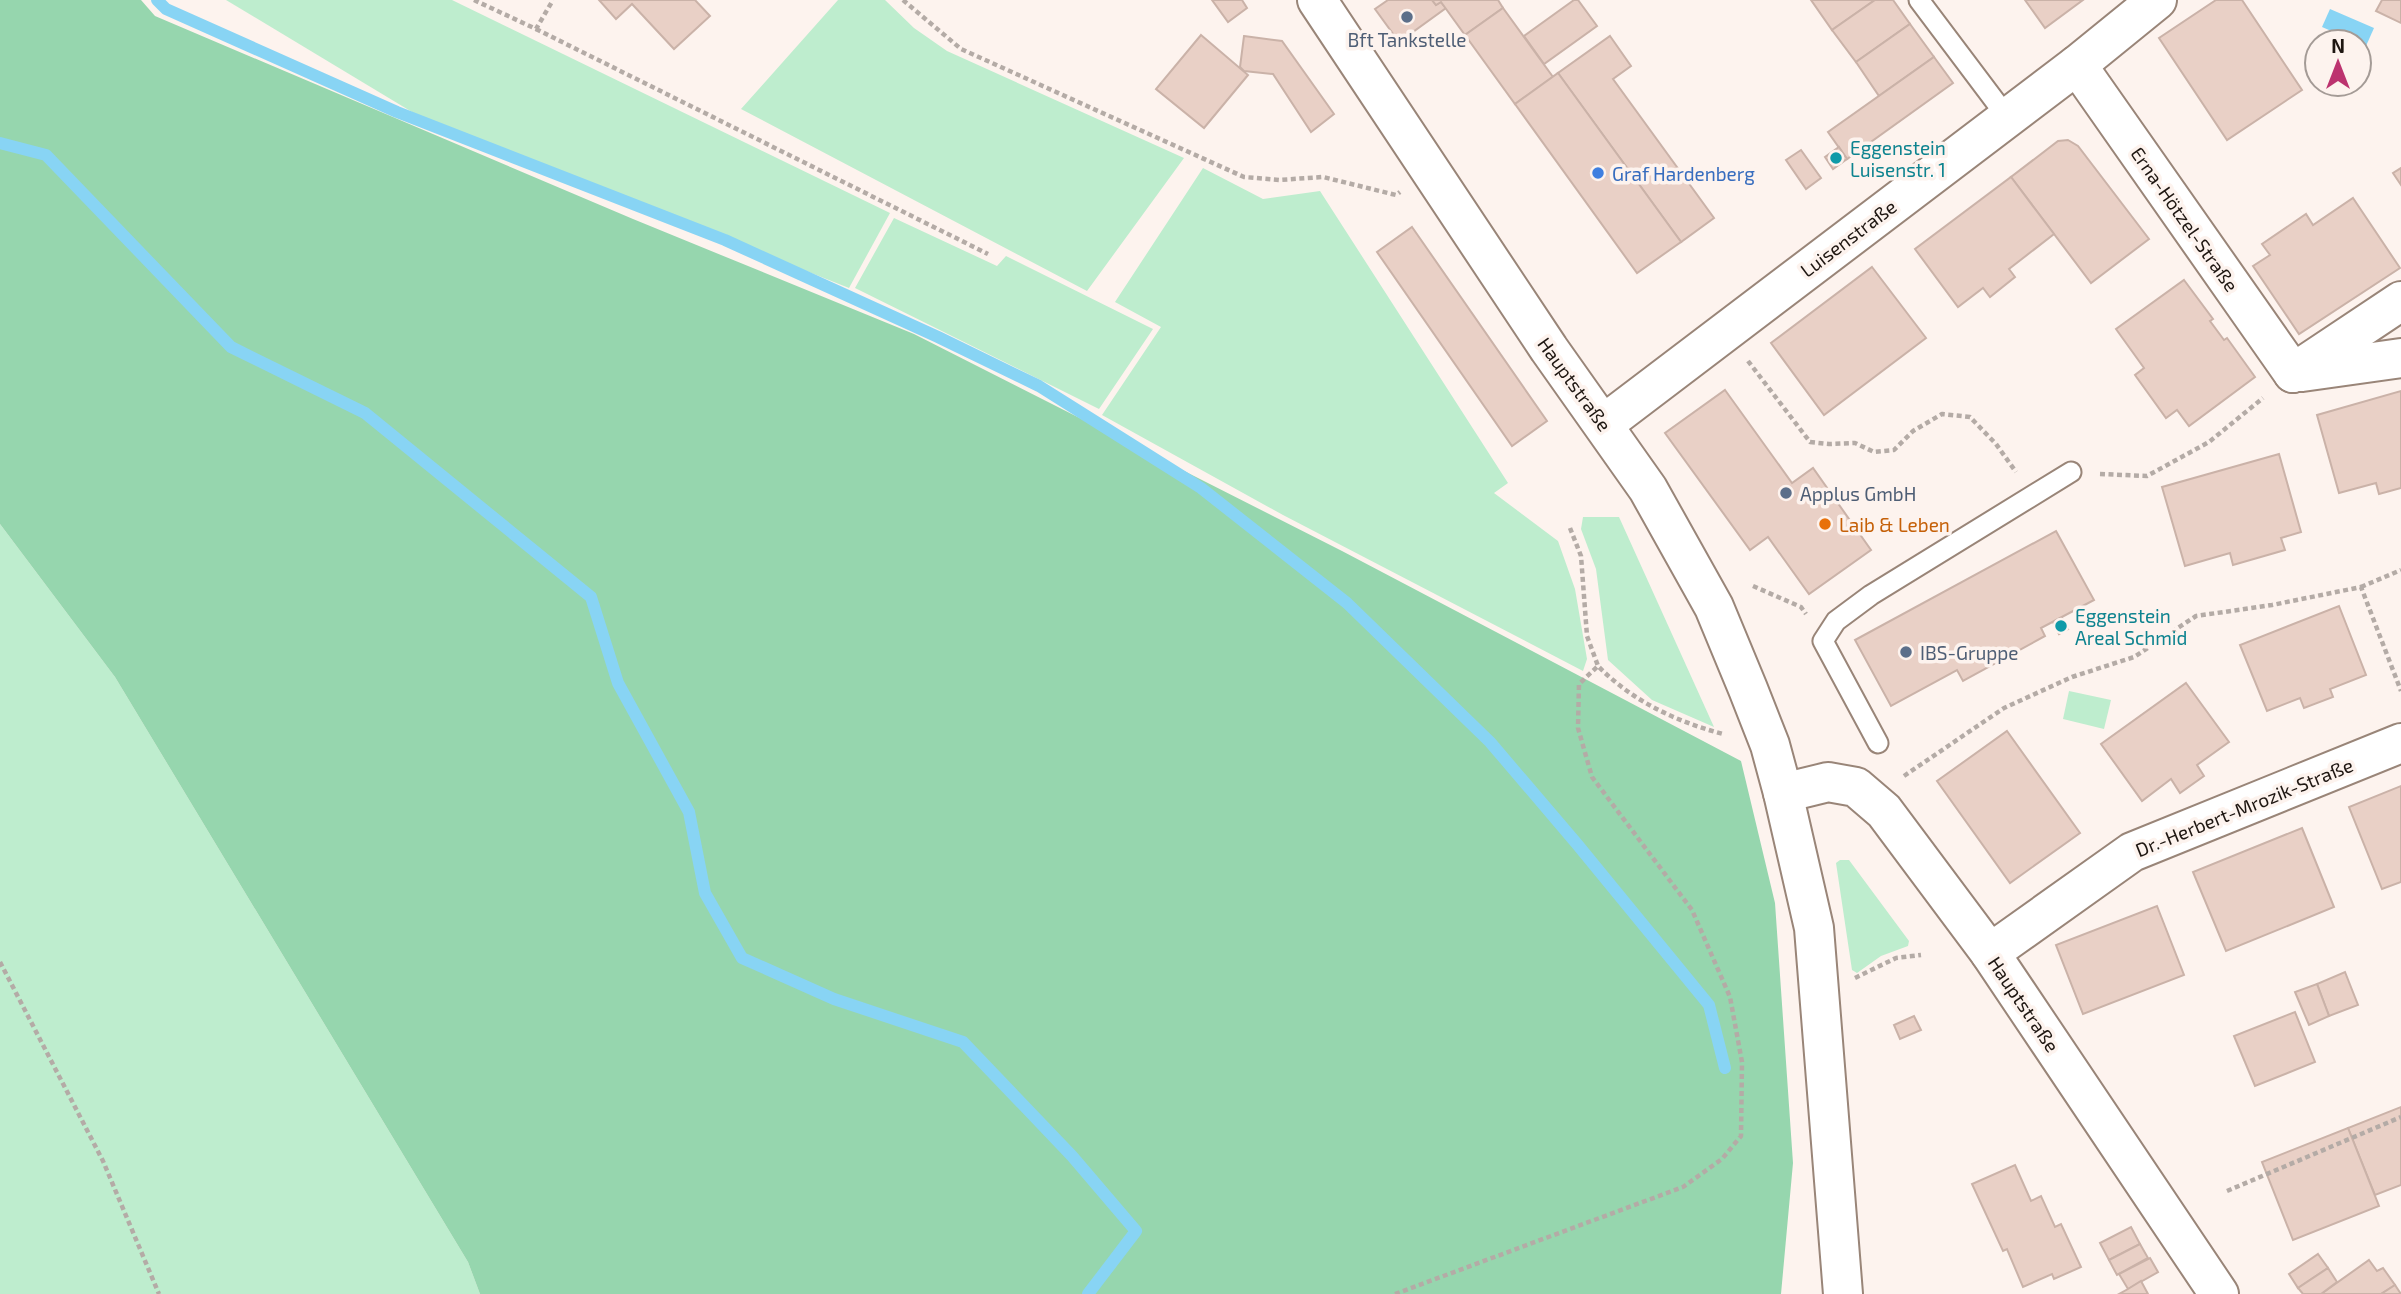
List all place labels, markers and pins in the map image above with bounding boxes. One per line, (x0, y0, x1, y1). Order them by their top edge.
marker: Bft Tankstelle (1399, 9, 1415, 25)
place label: Bft Tankstelle (1347, 28, 1467, 51)
place label: Eggenstein Luisenstr. 1 (1850, 136, 1946, 181)
marker: Eggenstein Luisenstr. 1 (1828, 150, 1844, 166)
place label: Graf Hardenberg (1612, 162, 1755, 185)
marker: Graf Hardenberg (1590, 165, 1606, 181)
place label: Applus GmbH (1800, 482, 1916, 505)
marker: Applus GmbH (1778, 485, 1794, 501)
place label: Laib & Leben (1839, 513, 1950, 536)
marker: Laib & Leben (1817, 516, 1833, 532)
place label: Eggenstein Areal Schmid (2075, 604, 2187, 649)
marker: Eggenstein Areal Schmid (2053, 618, 2069, 634)
place label: IBS-Gruppe (1920, 641, 2019, 664)
marker: IBS-Gruppe (1898, 644, 1914, 660)

